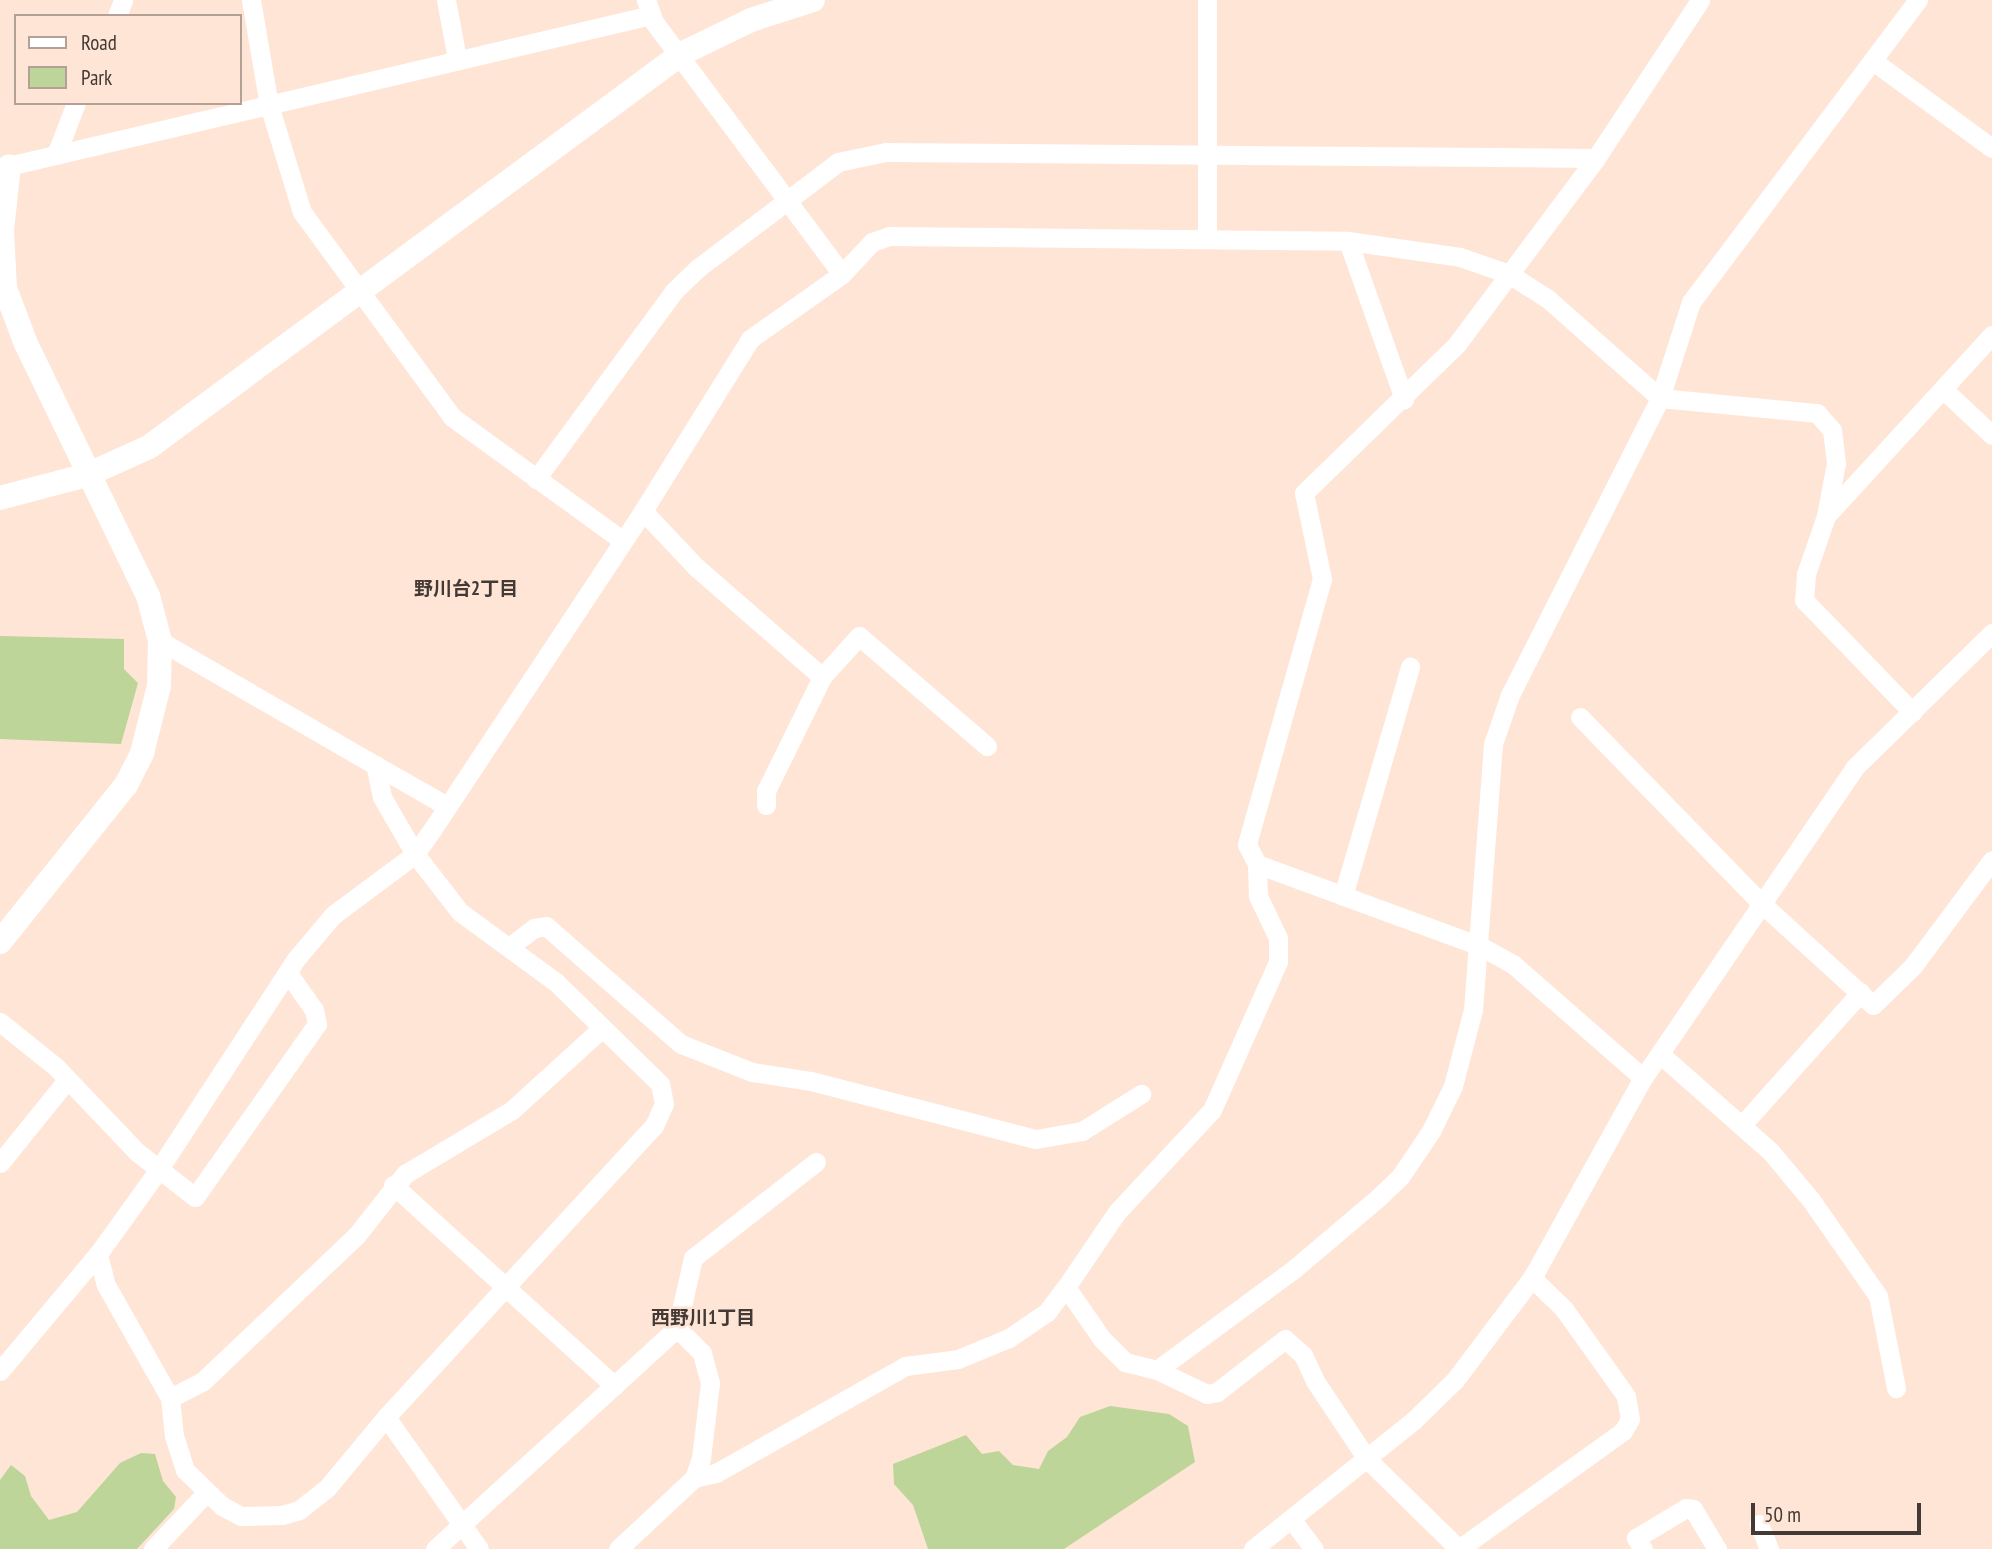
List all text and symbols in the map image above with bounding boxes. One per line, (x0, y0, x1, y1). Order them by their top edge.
legend (14, 14, 242, 105)
text: Road (81, 29, 117, 56)
text: Park (81, 64, 112, 91)
district label: 野川台2丁目 (414, 578, 518, 600)
district label: 西野川1丁目 (651, 1307, 755, 1329)
scale bar (1754, 1490, 1924, 1534)
text: 50 m (1764, 1501, 1801, 1528)

